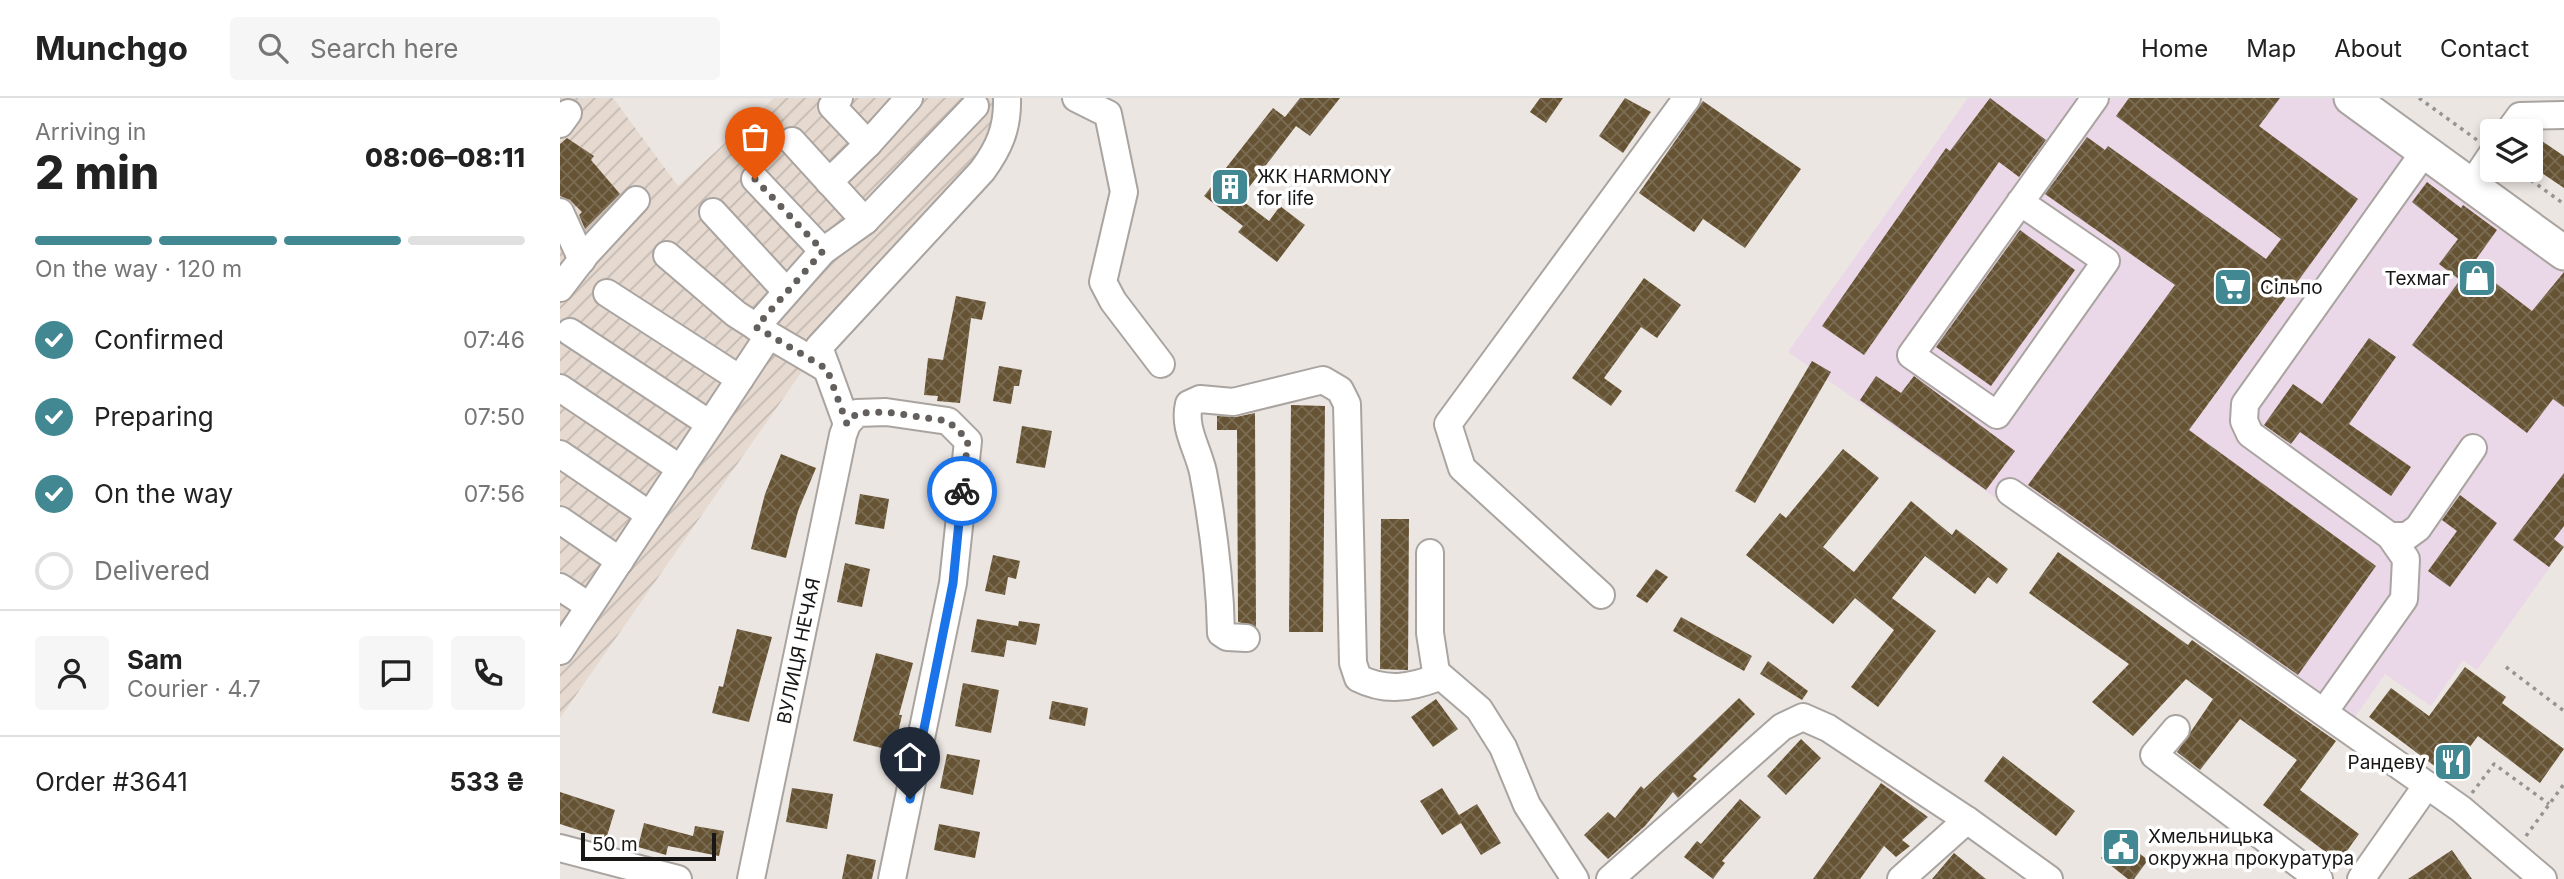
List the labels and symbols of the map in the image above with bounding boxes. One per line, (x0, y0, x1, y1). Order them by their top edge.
pin (725, 107, 785, 179)
place label: ЖК HARMONY for life (1257, 165, 1392, 210)
building icon: ЖК HARMONY for life (1209, 166, 1251, 208)
shop icon: Техмаг (2456, 257, 2498, 299)
supermarket icon: Сільпо (2212, 266, 2254, 308)
place label: Техмаг (2385, 267, 2450, 290)
place label: Сільпо (2260, 276, 2323, 299)
courier (927, 456, 997, 526)
street label: ВУЛИЦЯ НЕЧАЯ (772, 576, 825, 726)
pin (880, 727, 940, 799)
restaurant icon: Рандеву (2432, 741, 2474, 783)
place label: Рандеву (2348, 751, 2426, 774)
place label: Хмельницька окружна прокуратура (2148, 825, 2354, 870)
public building icon: Хмельницька окружна прокуратура (2100, 826, 2142, 868)
scale bar (581, 830, 716, 862)

